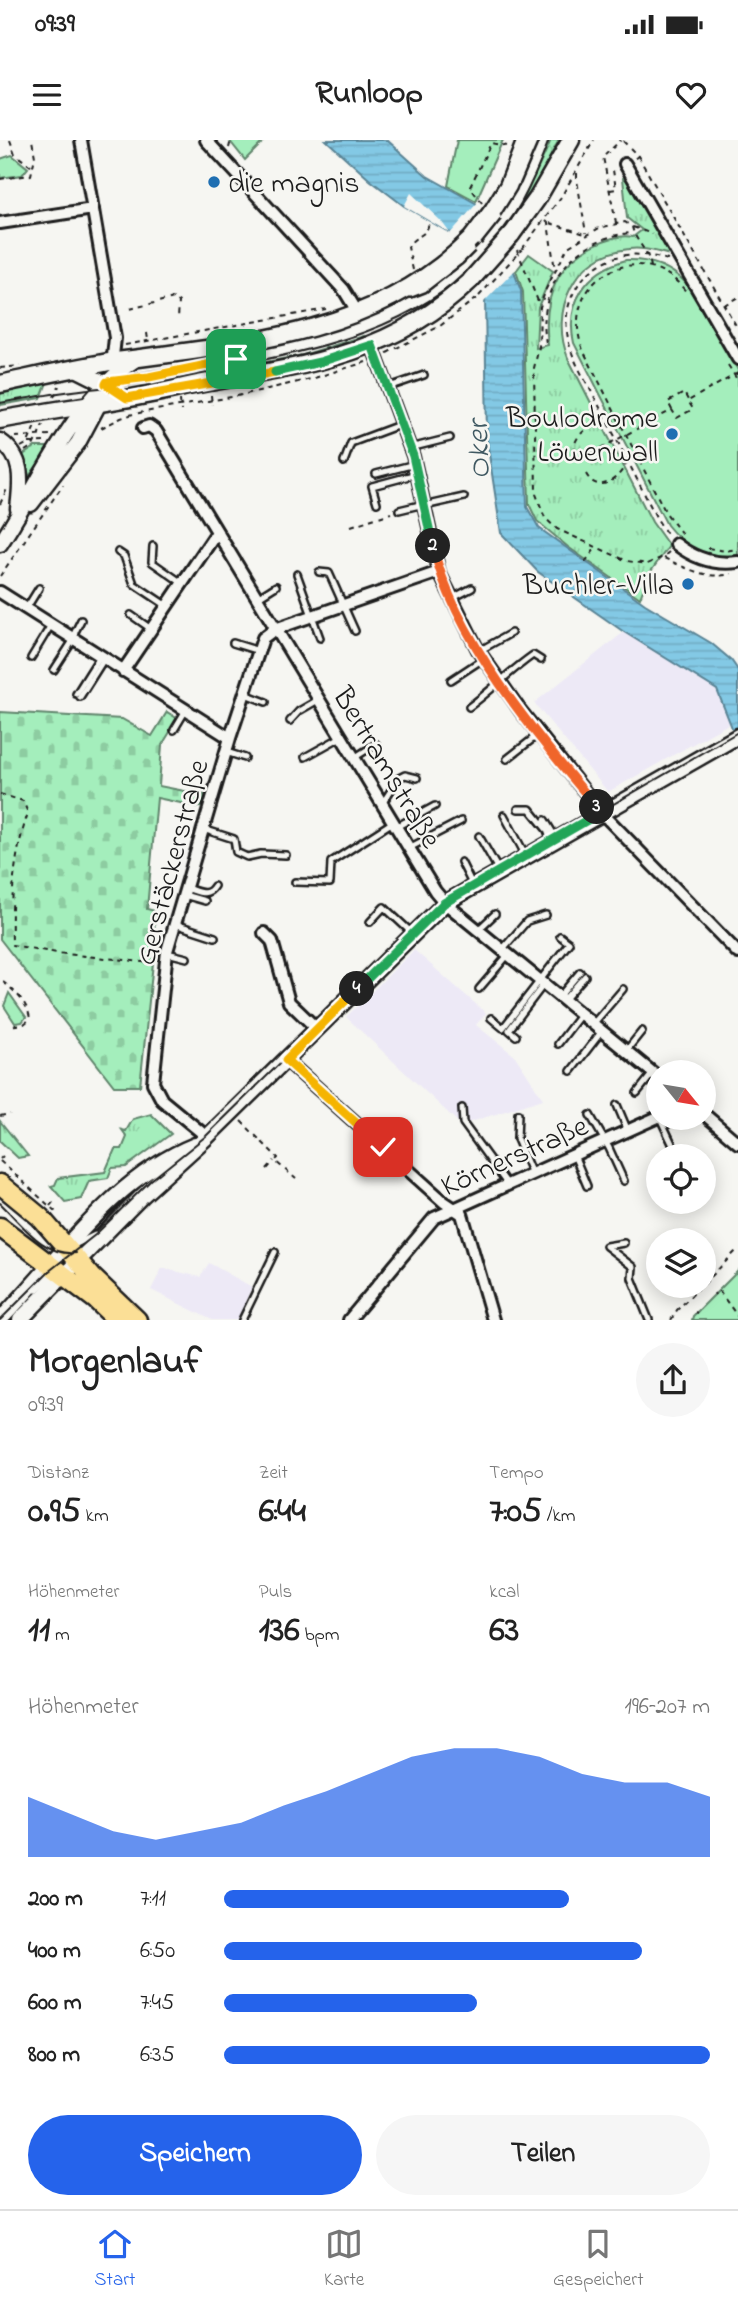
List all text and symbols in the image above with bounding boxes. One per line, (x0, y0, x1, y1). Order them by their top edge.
text: 09:39 (35, 6, 75, 44)
text: Runloop (315, 71, 423, 118)
icon: menu (28, 76, 66, 114)
icon: heart (672, 76, 710, 114)
place label: die magnis (228, 163, 360, 207)
marker: die magnis (206, 174, 222, 190)
pin (206, 329, 266, 389)
icon: arrive (217, 340, 255, 378)
place label: Boulodrome Löwenwall (505, 398, 659, 476)
water label: Oker (456, 415, 505, 480)
marker: Boulodrome Löwenwall (664, 426, 680, 442)
pin: 2 (416, 528, 450, 564)
text: 2 (428, 532, 437, 559)
place label: Buchler-Villa (522, 565, 674, 609)
marker: Buchler-Villa (680, 576, 696, 592)
street label: Bertramstraße (319, 678, 451, 858)
street label: Gerstäckerstraße (125, 755, 223, 971)
pin: 3 (580, 790, 614, 824)
text: 3 (593, 793, 600, 820)
pin: 4 (340, 972, 374, 1006)
text: 4 (353, 975, 360, 1002)
north arrow (646, 1060, 716, 1130)
map controls (646, 1060, 716, 1298)
street label: Körnerstraße (435, 1105, 596, 1210)
pin (353, 1117, 413, 1177)
icon: check (364, 1128, 402, 1166)
button: locate (646, 1144, 716, 1214)
button: layers (646, 1228, 716, 1298)
text: Morgenlauf (28, 1335, 202, 1391)
button: share (636, 1343, 710, 1417)
text: 09:39 (28, 1389, 63, 1422)
text: Distanz (28, 1460, 89, 1487)
text: Zeit (259, 1460, 288, 1487)
text: Tempo (489, 1460, 544, 1487)
text: 0.95 (28, 1487, 81, 1538)
text: 6:44 (259, 1487, 306, 1538)
text: 7:05 (489, 1487, 542, 1538)
text: km (81, 1503, 109, 1530)
text: /km (542, 1503, 576, 1530)
text: Höhenmeter (28, 1579, 119, 1606)
text: Puls (259, 1579, 292, 1606)
text: kcal (489, 1579, 520, 1606)
text: 11 (28, 1606, 50, 1657)
text: 136 (259, 1606, 300, 1657)
text: 63 (489, 1606, 519, 1657)
text: m (50, 1622, 70, 1649)
text: bpm (300, 1622, 340, 1649)
text: Höhenmeter (28, 1691, 139, 1724)
text: 196–207 m (625, 1691, 710, 1724)
text: 200 m (28, 1883, 83, 1916)
text: 7:11 (140, 1883, 166, 1916)
text: 400 m (28, 1935, 81, 1968)
text: 6:50 (140, 1935, 175, 1968)
text: 600 m (28, 1987, 82, 2020)
text: 7:45 (140, 1987, 174, 2020)
text: 800 m (28, 2039, 80, 2072)
text: 6:35 (140, 2039, 175, 2072)
button: Speichern (28, 2115, 362, 2195)
button: Teilen (376, 2115, 710, 2195)
tab: Start (94, 2225, 135, 2294)
tab: Karte (324, 2225, 364, 2294)
tab: Gespeichert (553, 2225, 644, 2294)

